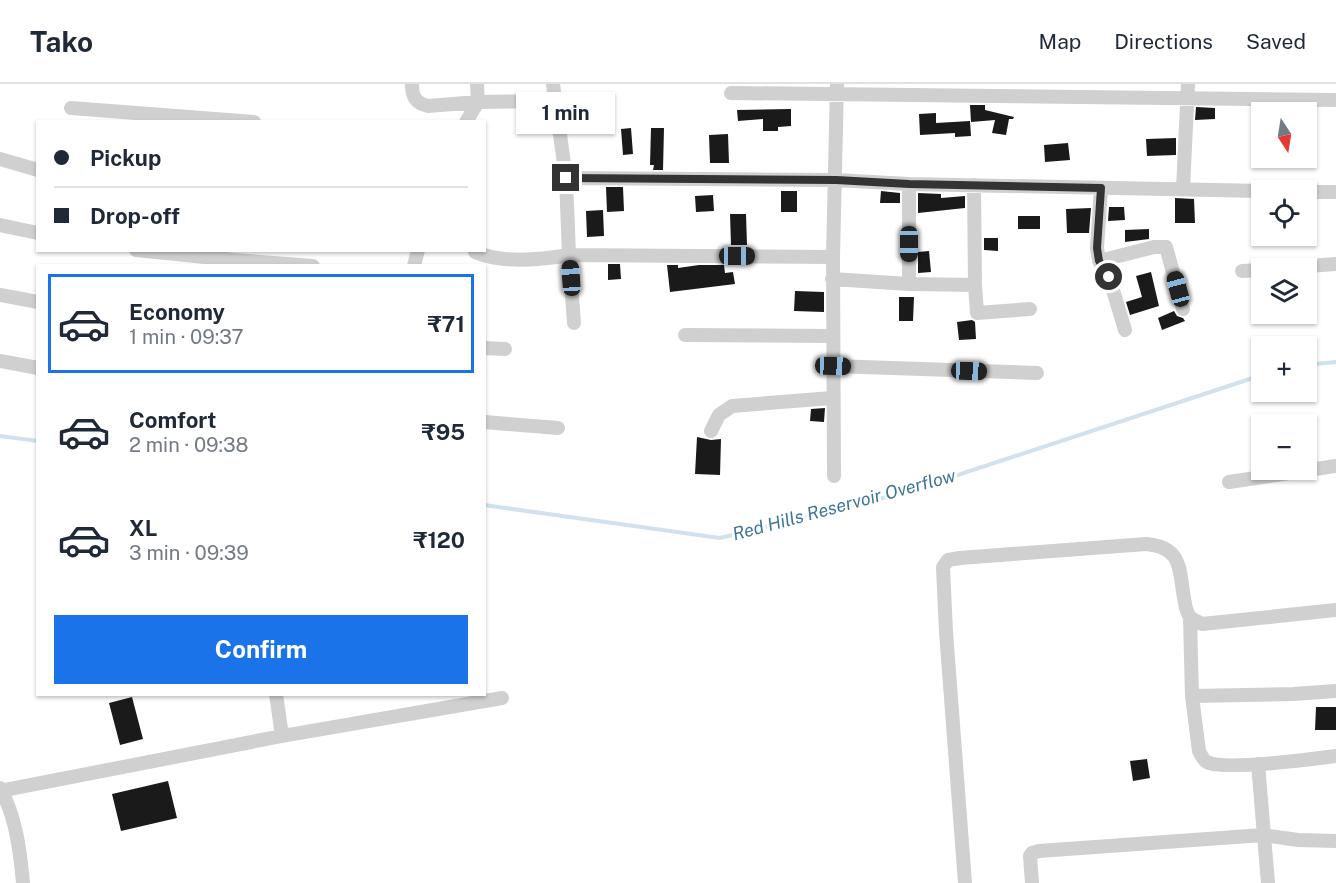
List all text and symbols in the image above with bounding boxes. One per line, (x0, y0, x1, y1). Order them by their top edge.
text: Tako (30, 25, 93, 58)
text: Map (1039, 29, 1081, 54)
text: Directions (1114, 29, 1213, 54)
text: Saved (1246, 29, 1306, 54)
callout: 1 min (516, 91, 616, 133)
text: 1 min (541, 101, 590, 125)
north arrow (1251, 102, 1317, 168)
map controls (1251, 102, 1317, 480)
text: Pickup (90, 145, 161, 171)
route end (552, 164, 579, 191)
button: locate (1251, 180, 1317, 246)
text: Drop-off (90, 203, 180, 229)
car (900, 226, 918, 262)
car (719, 247, 755, 265)
button: layers (1251, 258, 1317, 324)
car (561, 259, 581, 297)
route start (1095, 263, 1122, 290)
car (1165, 269, 1191, 309)
icon: car (57, 297, 111, 351)
text: Economy (129, 299, 225, 325)
text: ₹71 (427, 311, 465, 337)
text: 1 min · 09:37 (129, 325, 243, 349)
button: + (1251, 336, 1317, 402)
car (815, 356, 851, 376)
car (951, 361, 987, 381)
icon: car (57, 405, 111, 459)
text: Comfort (129, 407, 216, 433)
button: − (1251, 414, 1317, 480)
text: ₹95 (422, 419, 465, 445)
text: 2 min · 09:38 (129, 433, 248, 457)
water label: Red Hills Reservoir Overflow (730, 464, 958, 544)
icon: car (57, 513, 111, 567)
text: XL (129, 515, 157, 541)
text: ₹120 (413, 527, 465, 553)
text: 3 min · 09:39 (129, 541, 249, 565)
button: Confirm (54, 615, 468, 684)

